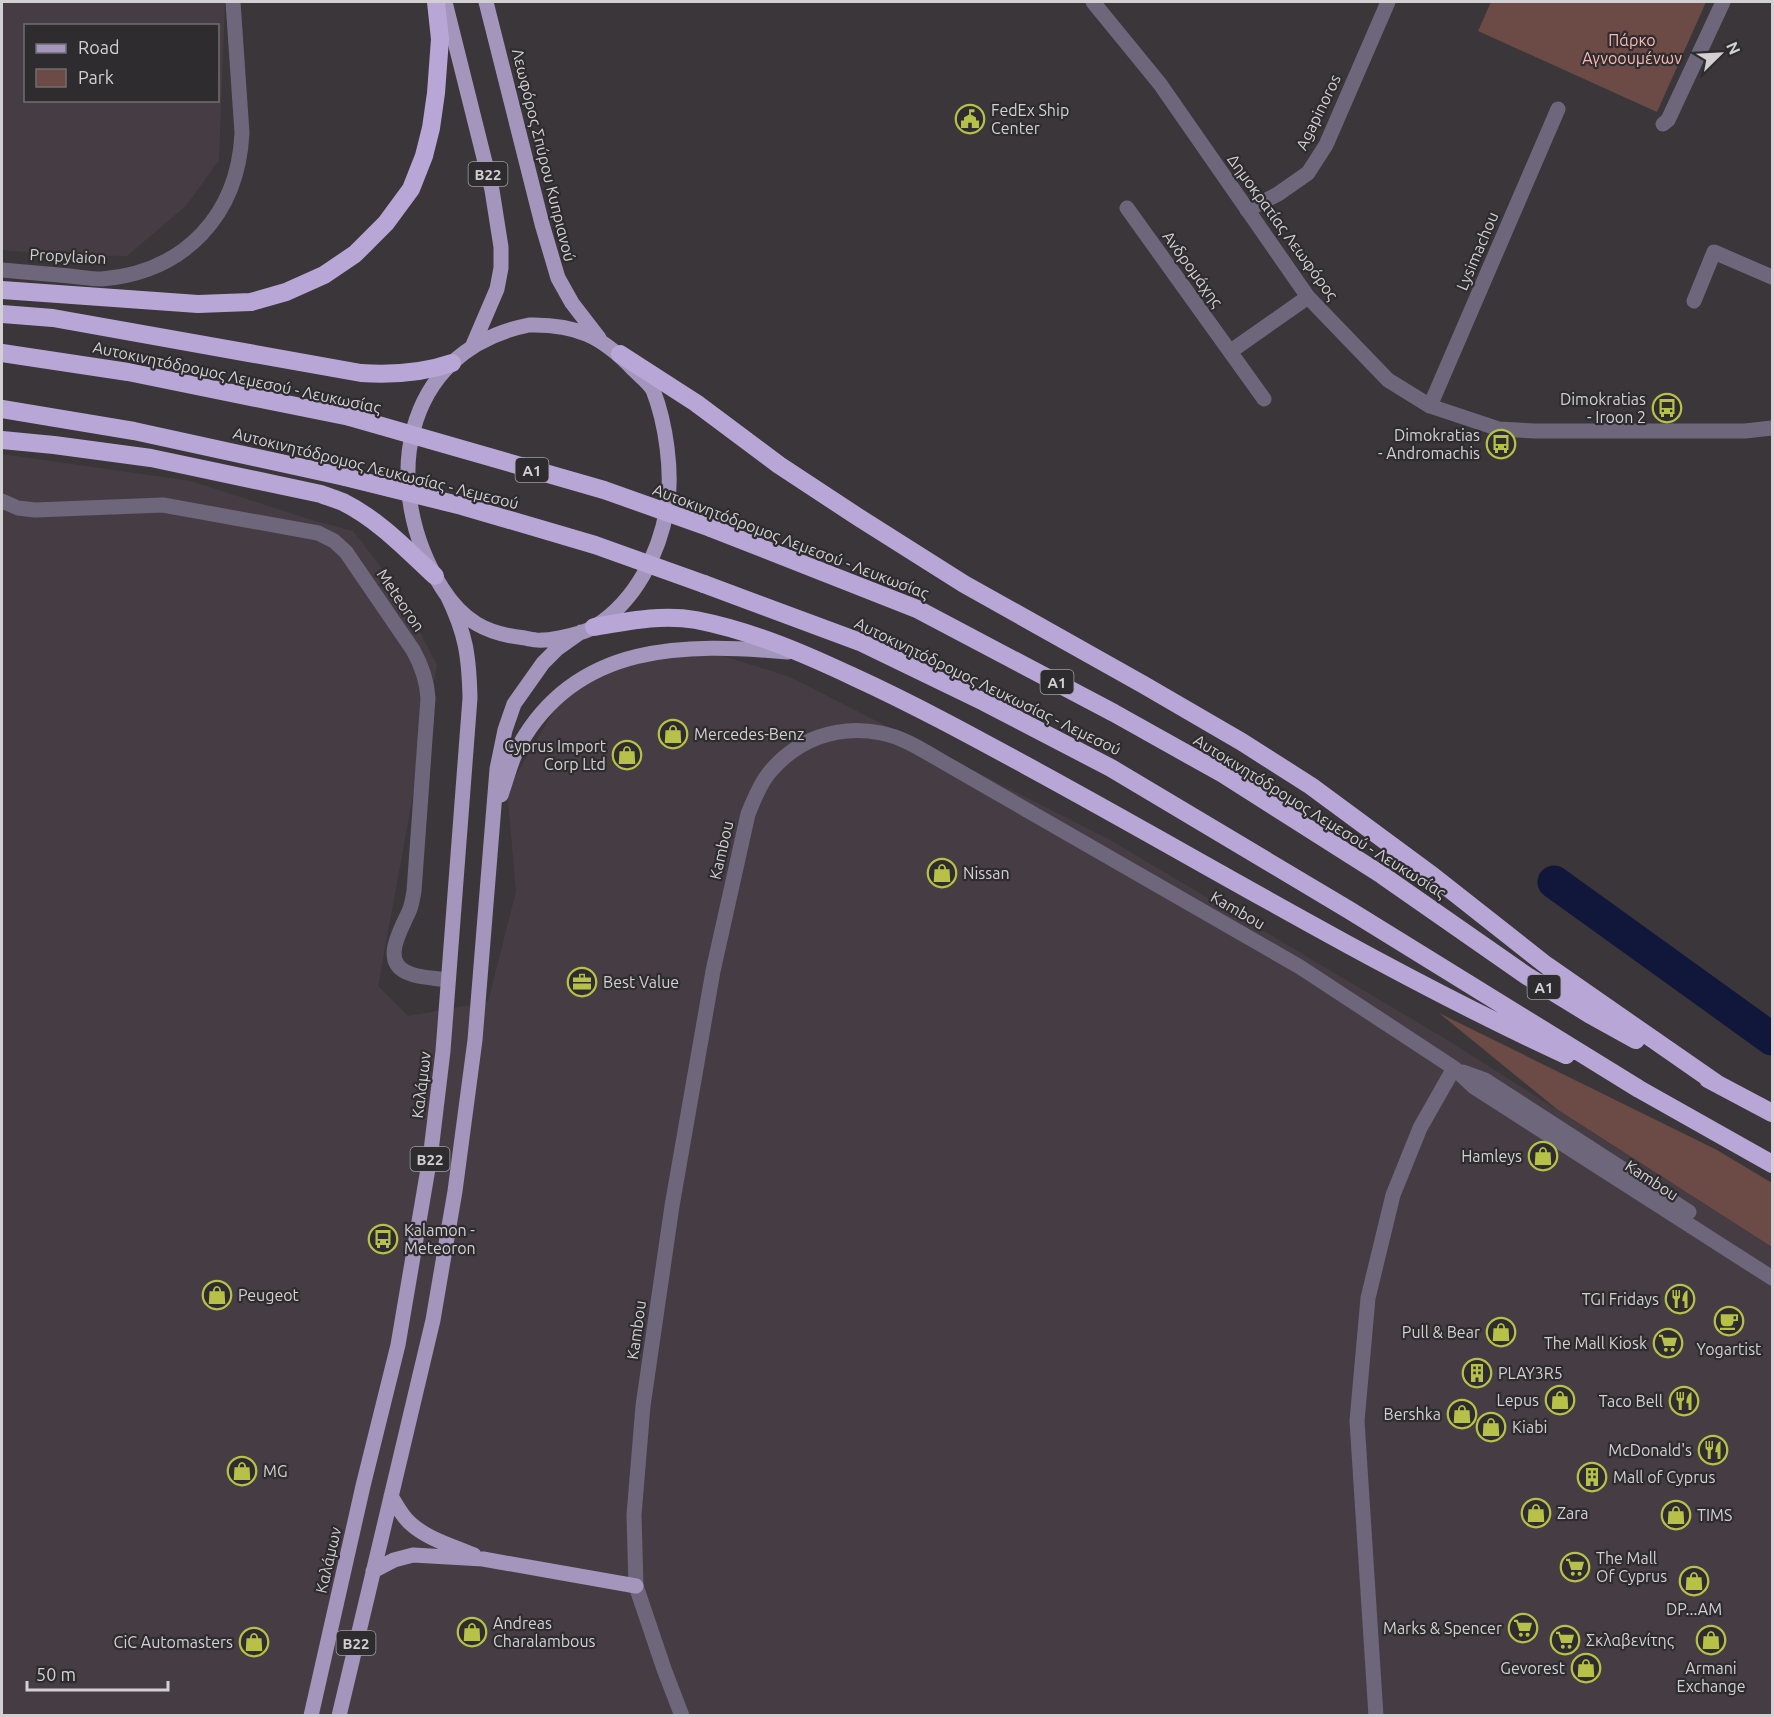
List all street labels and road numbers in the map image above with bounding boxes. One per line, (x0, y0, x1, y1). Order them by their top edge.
street label: Λεωφόρος Σπύρου Κυπριανού (508, 47, 579, 264)
street label: Agapinoros (1292, 71, 1344, 153)
street label: Δημοκρατίας Λεωφόρος (1223, 151, 1342, 304)
road number: B22 (468, 162, 508, 186)
street label: Lysimachou (1452, 209, 1502, 293)
street label: Ανδρομάχης (1159, 228, 1227, 311)
street label: Propylaion (29, 245, 107, 267)
street label: Αυτοκινητόδρομος Λεμεσού - Λευκωσίας (91, 338, 383, 417)
street label: Αυτοκινητόδρομος Λευκωσίας - Λεμεσού (231, 424, 521, 513)
road number: A1 (516, 458, 548, 482)
street label: Αυτοκινητόδρομος Λεμεσού - Λευκωσίας (650, 480, 931, 603)
street label: Meteoron (373, 565, 429, 635)
street label: Αυτοκινητόδρομος Λευκωσίας - Λεμεσού (851, 613, 1124, 759)
road number: A1 (1040, 670, 1074, 694)
street label: Αυτοκινητόδρομος Λεμεσού - Λευκωσίας (1190, 730, 1449, 902)
street label: Kambou (706, 819, 736, 881)
street label: Kambou (1208, 887, 1268, 933)
road number: A1 (1528, 975, 1560, 999)
street label: Καλάμων (408, 1050, 434, 1119)
road number: B22 (410, 1147, 450, 1171)
street label: Kambou (1622, 1156, 1682, 1204)
street label: Kambou (623, 1299, 649, 1361)
street label: Καλάμων (312, 1525, 344, 1595)
road number: B22 (336, 1631, 376, 1655)

